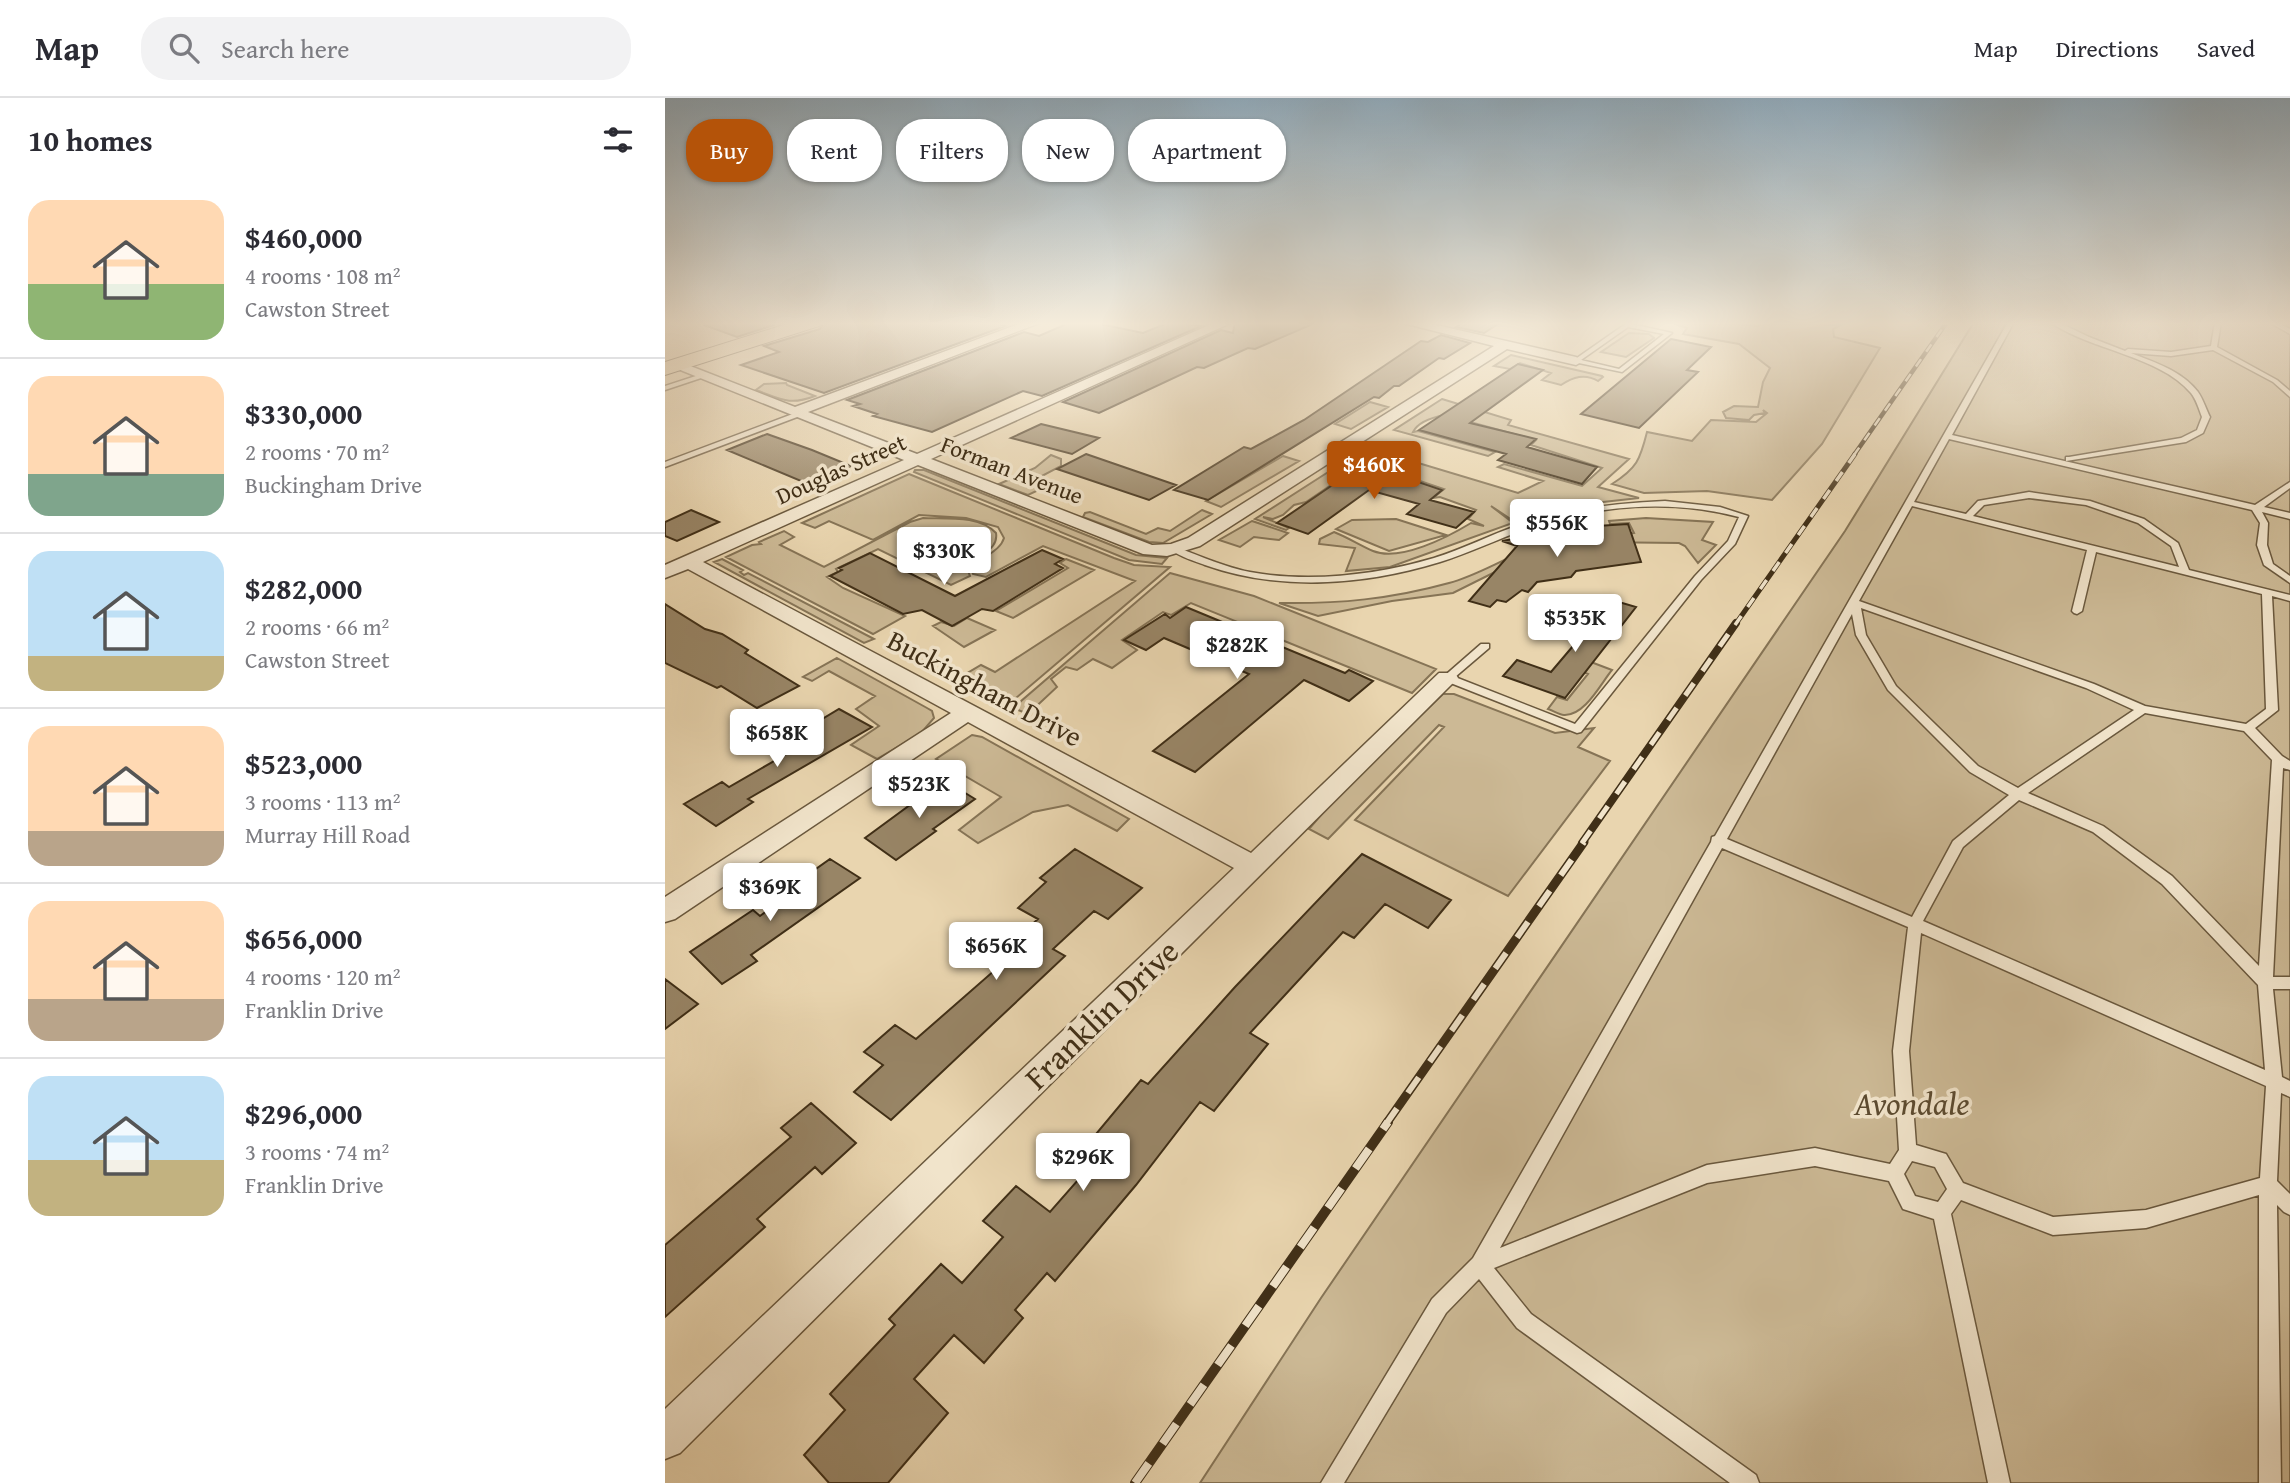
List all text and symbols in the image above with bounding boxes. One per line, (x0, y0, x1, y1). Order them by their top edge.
search box (141, 17, 631, 80)
text: Map (35, 24, 99, 72)
icon: search (165, 29, 203, 67)
text: Search here (221, 29, 349, 68)
text: Map (1974, 31, 2018, 66)
text: Directions (2056, 31, 2159, 66)
text: Saved (2197, 31, 2255, 66)
text: 10 homes (28, 118, 153, 162)
chip: Buy (686, 119, 773, 182)
chip: Rent (787, 119, 882, 182)
chip: Filters (896, 119, 1008, 182)
chip: New (1022, 119, 1114, 182)
chip: Apartment (1128, 119, 1286, 182)
icon: filters (599, 121, 637, 159)
text: $460,000 (245, 215, 362, 259)
icon: home (84, 228, 168, 312)
text: 4 rooms · 108 m² (245, 259, 400, 292)
text: Cawston Street (245, 292, 390, 325)
text: $330,000 (245, 391, 362, 435)
icon: home (84, 404, 168, 488)
street label: Douglas Street (770, 425, 911, 512)
street label: Forman Avenue (936, 427, 1088, 512)
text: 2 rooms · 70 m² (245, 435, 389, 468)
pin: $460K (1325, 442, 1423, 501)
text: $460K (1343, 447, 1405, 480)
text: Buckingham Drive (245, 468, 422, 501)
pin: $556K (1508, 500, 1606, 559)
text: $556K (1526, 505, 1588, 538)
pin: $330K (895, 528, 993, 587)
text: $330K (913, 533, 975, 566)
text: $282,000 (245, 566, 362, 610)
icon: home (84, 579, 168, 663)
pin: $535K (1526, 594, 1624, 654)
text: $535K (1544, 600, 1606, 633)
text: 2 rooms · 66 m² (245, 610, 389, 643)
street label: Buckingham Drive (880, 619, 1090, 756)
pin: $282K (1188, 622, 1286, 681)
text: $282K (1206, 627, 1268, 660)
text: Cawston Street (245, 643, 390, 676)
pin: $658K (728, 710, 826, 769)
text: $658K (746, 715, 808, 748)
text: $523,000 (245, 741, 362, 785)
icon: home (84, 754, 168, 838)
pin: $523K (870, 760, 968, 820)
text: $523K (888, 766, 950, 799)
text: 3 rooms · 113 m² (245, 785, 400, 818)
text: Murray Hill Road (245, 818, 410, 851)
pin: $369K (721, 864, 819, 923)
text: $369K (739, 869, 801, 902)
text: $656,000 (245, 916, 362, 960)
pin: $656K (947, 922, 1045, 982)
text: $656K (965, 928, 1027, 961)
street label: Franklin Drive (1013, 928, 1189, 1100)
icon: home (84, 929, 168, 1013)
text: 4 rooms · 120 m² (245, 960, 400, 993)
text: Franklin Drive (245, 993, 383, 1026)
park label: Avondale (1853, 1079, 1970, 1127)
text: $296,000 (245, 1091, 362, 1135)
icon: home (84, 1104, 168, 1188)
pin: $296K (1034, 1134, 1132, 1193)
text: 3 rooms · 74 m² (245, 1135, 389, 1168)
text: $296K (1052, 1139, 1114, 1172)
text: Franklin Drive (245, 1168, 383, 1201)

